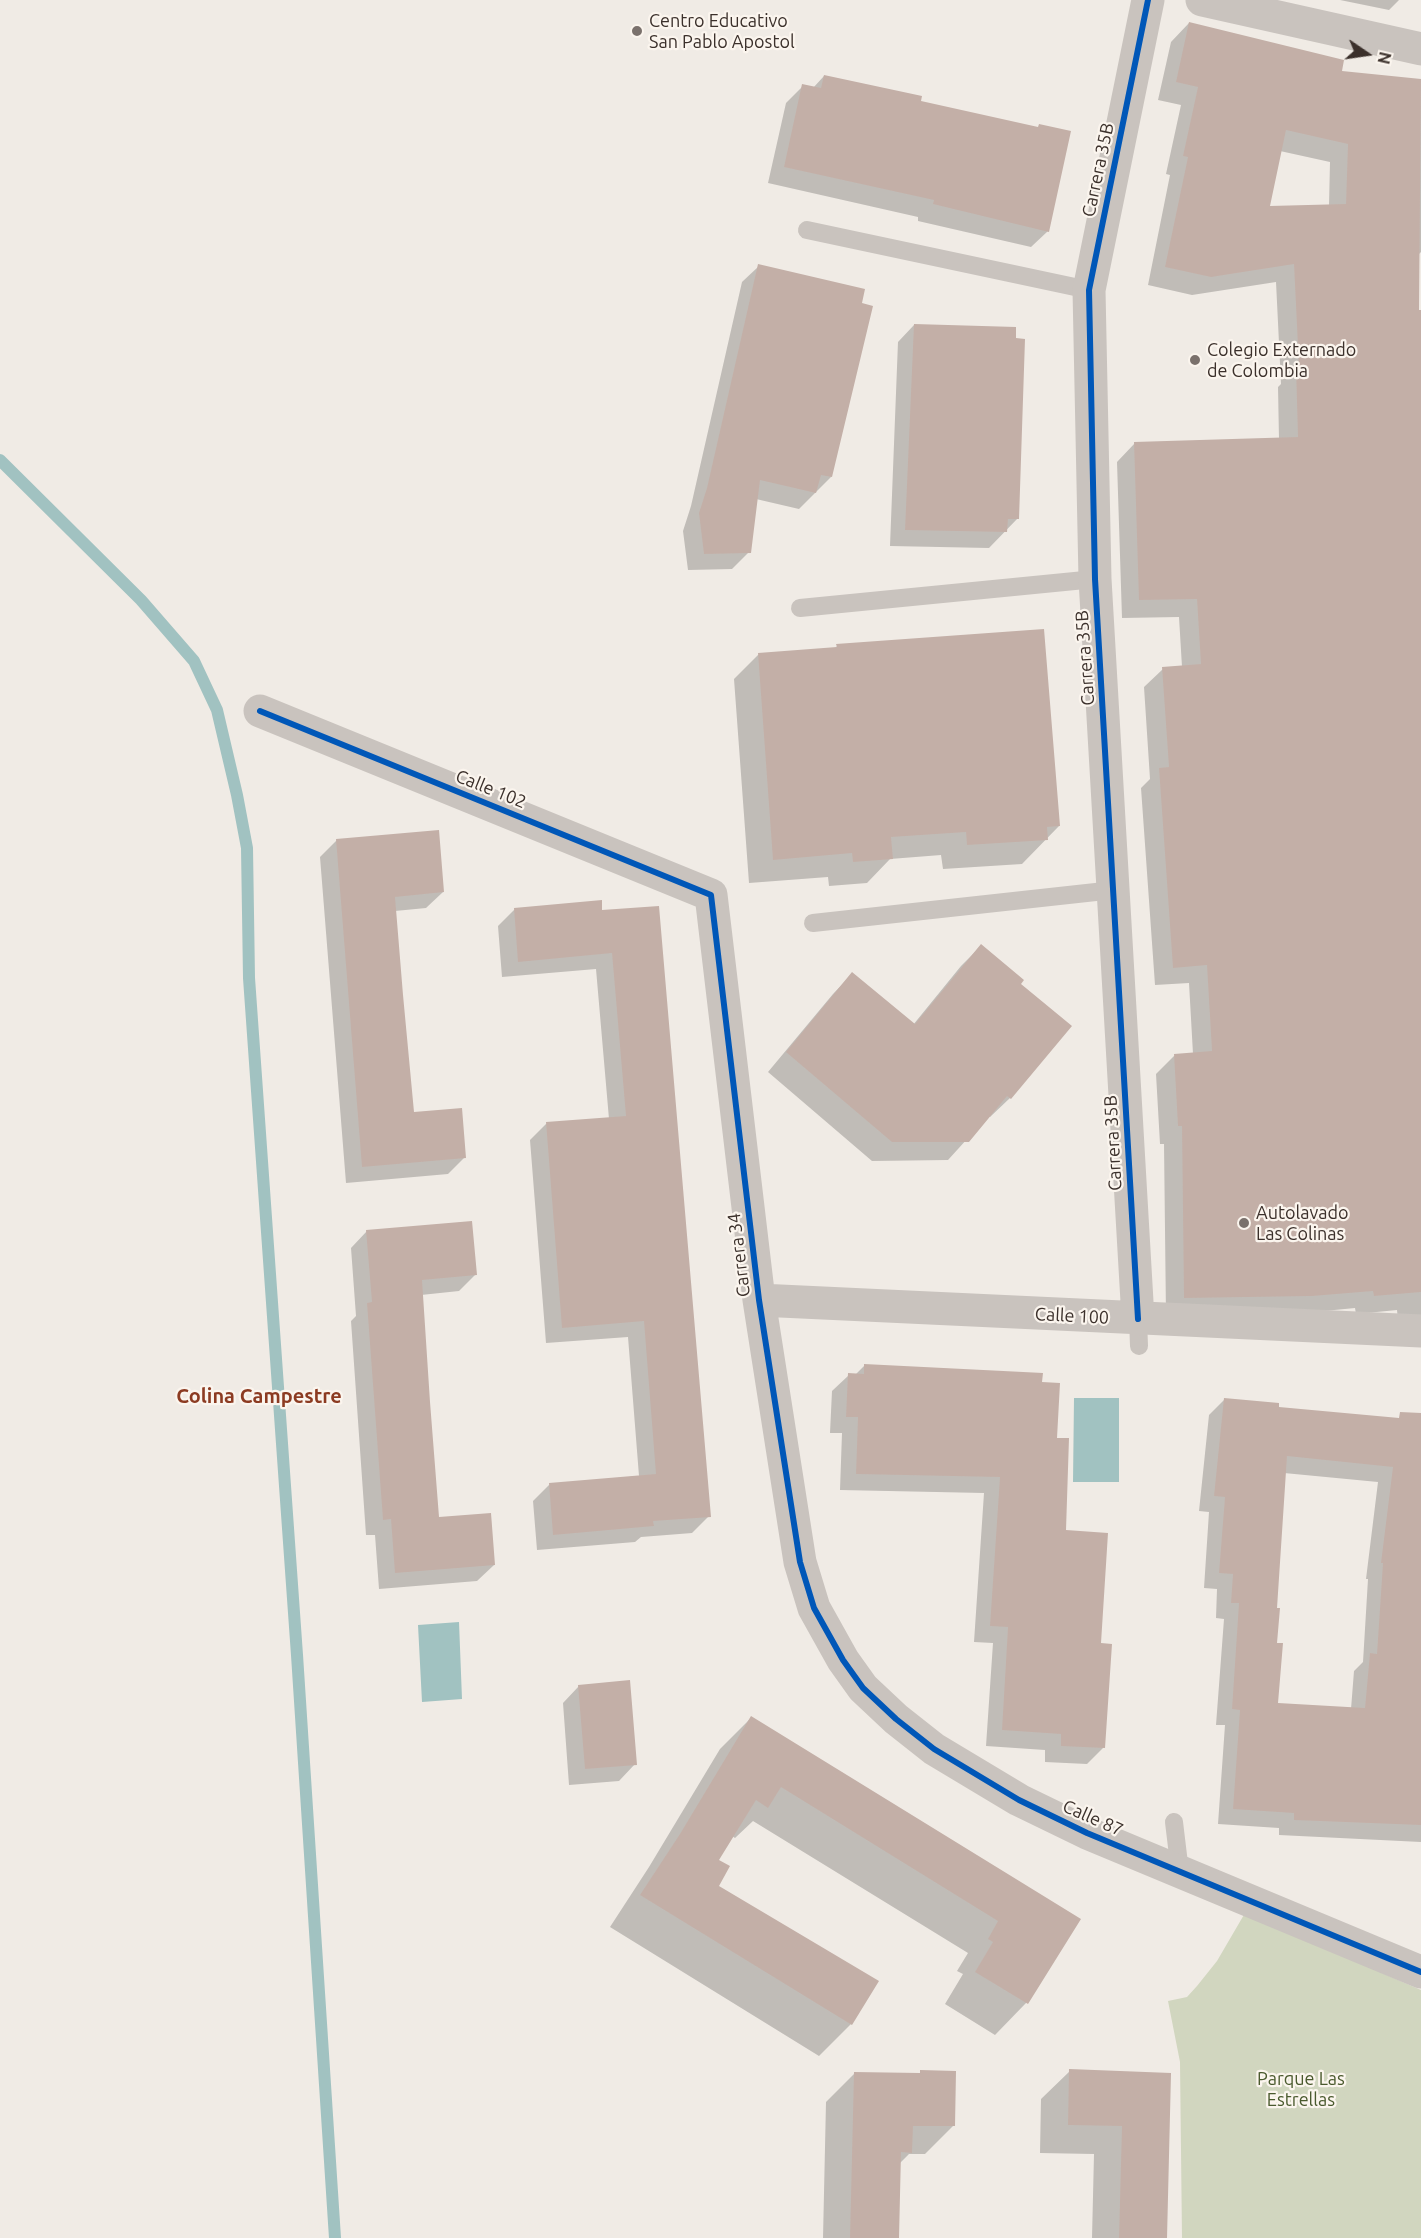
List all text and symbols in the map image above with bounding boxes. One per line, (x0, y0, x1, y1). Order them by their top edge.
place label: Centro Educativo San Pablo Apostol (649, 10, 795, 52)
marker: Centro Educativo San Pablo Apostol (630, 24, 644, 38)
north arrow (1337, 24, 1397, 84)
text: N (1374, 50, 1395, 66)
street label: Carrera 35B (1077, 121, 1119, 219)
place label: Colegio Externado de Colombia (1207, 339, 1356, 382)
marker: Colegio Externado de Colombia (1188, 353, 1202, 367)
street label: Carrera 35B (1071, 609, 1099, 707)
street label: Calle 102 (453, 765, 529, 813)
street label: Carrera 35B (1100, 1095, 1126, 1191)
place label: Autolavado Las Colinas (1256, 1202, 1349, 1244)
street label: Carrera 34 (723, 1212, 755, 1298)
marker: Autolavado Las Colinas (1237, 1216, 1251, 1230)
street label: Calle 100 (1034, 1303, 1110, 1329)
district label: Colina Campestre (176, 1384, 342, 1408)
street label: Calle 87 (1059, 1795, 1127, 1841)
park label: Parque Las Estrellas (1257, 2068, 1345, 2110)

